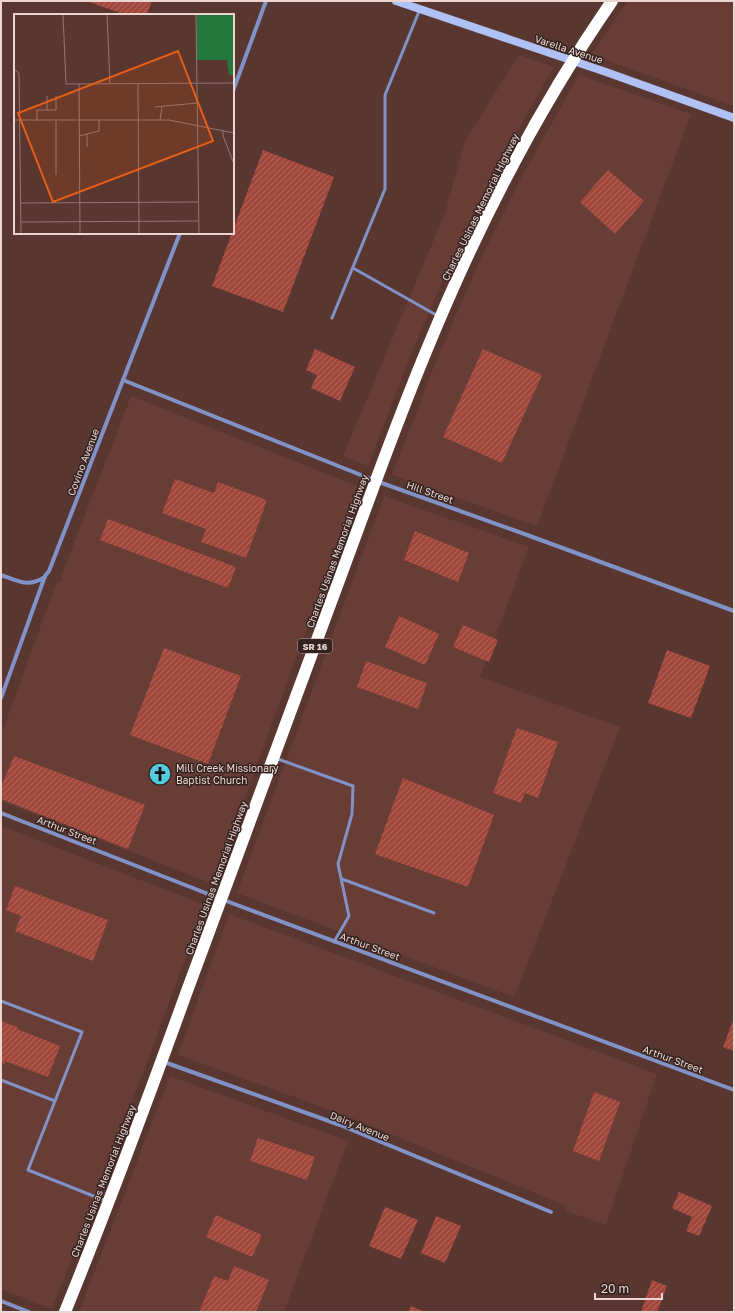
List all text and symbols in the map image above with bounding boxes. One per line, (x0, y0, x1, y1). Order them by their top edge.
inset map (14, 14, 234, 234)
street label: Varella Avenue (533, 32, 605, 66)
street label: Charles Usinas Memorial Highway (439, 131, 521, 283)
street label: Covino Avenue (65, 427, 101, 497)
street label: Charles Usinas Memorial Highway (304, 472, 371, 629)
street label: Hill Street (405, 478, 455, 506)
road number: SR 16 (298, 639, 332, 653)
church icon: Mill Creek Missionary Baptist Church (147, 761, 173, 787)
place label: Mill Creek Missionary Baptist Church (176, 762, 279, 786)
street label: Charles Usinas Memorial Highway (183, 799, 250, 956)
street label: Arthur Street (35, 813, 99, 847)
street label: Arthur Street (338, 930, 402, 962)
street label: Arthur Street (641, 1043, 705, 1075)
street label: Charles Usinas Memorial Highway (68, 1103, 138, 1259)
street label: Dairy Avenue (329, 1109, 392, 1143)
scale bar (595, 1275, 662, 1301)
text: 20 m (601, 1281, 629, 1296)

